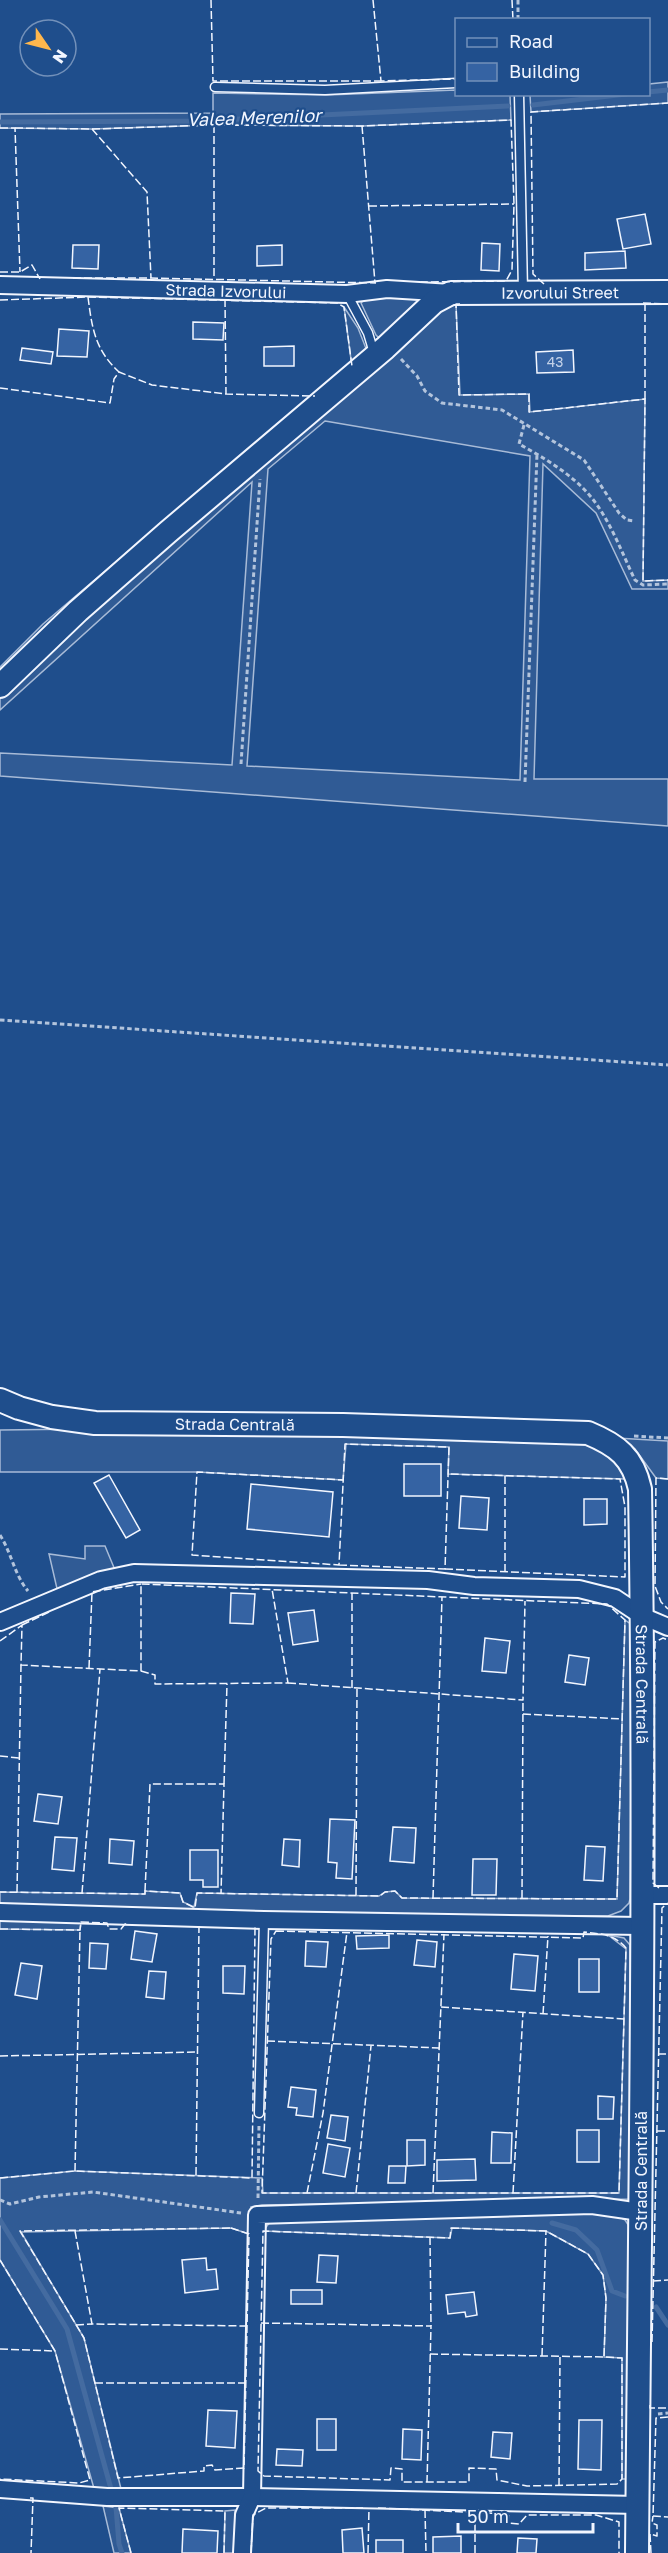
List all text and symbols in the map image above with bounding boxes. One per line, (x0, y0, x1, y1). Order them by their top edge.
north arrow (18, 18, 78, 78)
legend (455, 18, 650, 96)
text: Road (509, 30, 553, 52)
text: N (49, 46, 72, 67)
text: Building (509, 60, 580, 82)
water label: Valea Merenilor (186, 104, 324, 130)
street label: Strada Izvorului (165, 279, 287, 302)
street label: Izvorului Street (501, 282, 619, 303)
house number: 43 (547, 353, 563, 370)
street label: Strada Centrală (175, 1414, 295, 1435)
street label: Strada Centrală (632, 1624, 652, 1744)
street label: Strada Centrală (631, 2111, 651, 2231)
scale bar (458, 2496, 593, 2534)
text: 50 m (467, 2505, 509, 2527)

